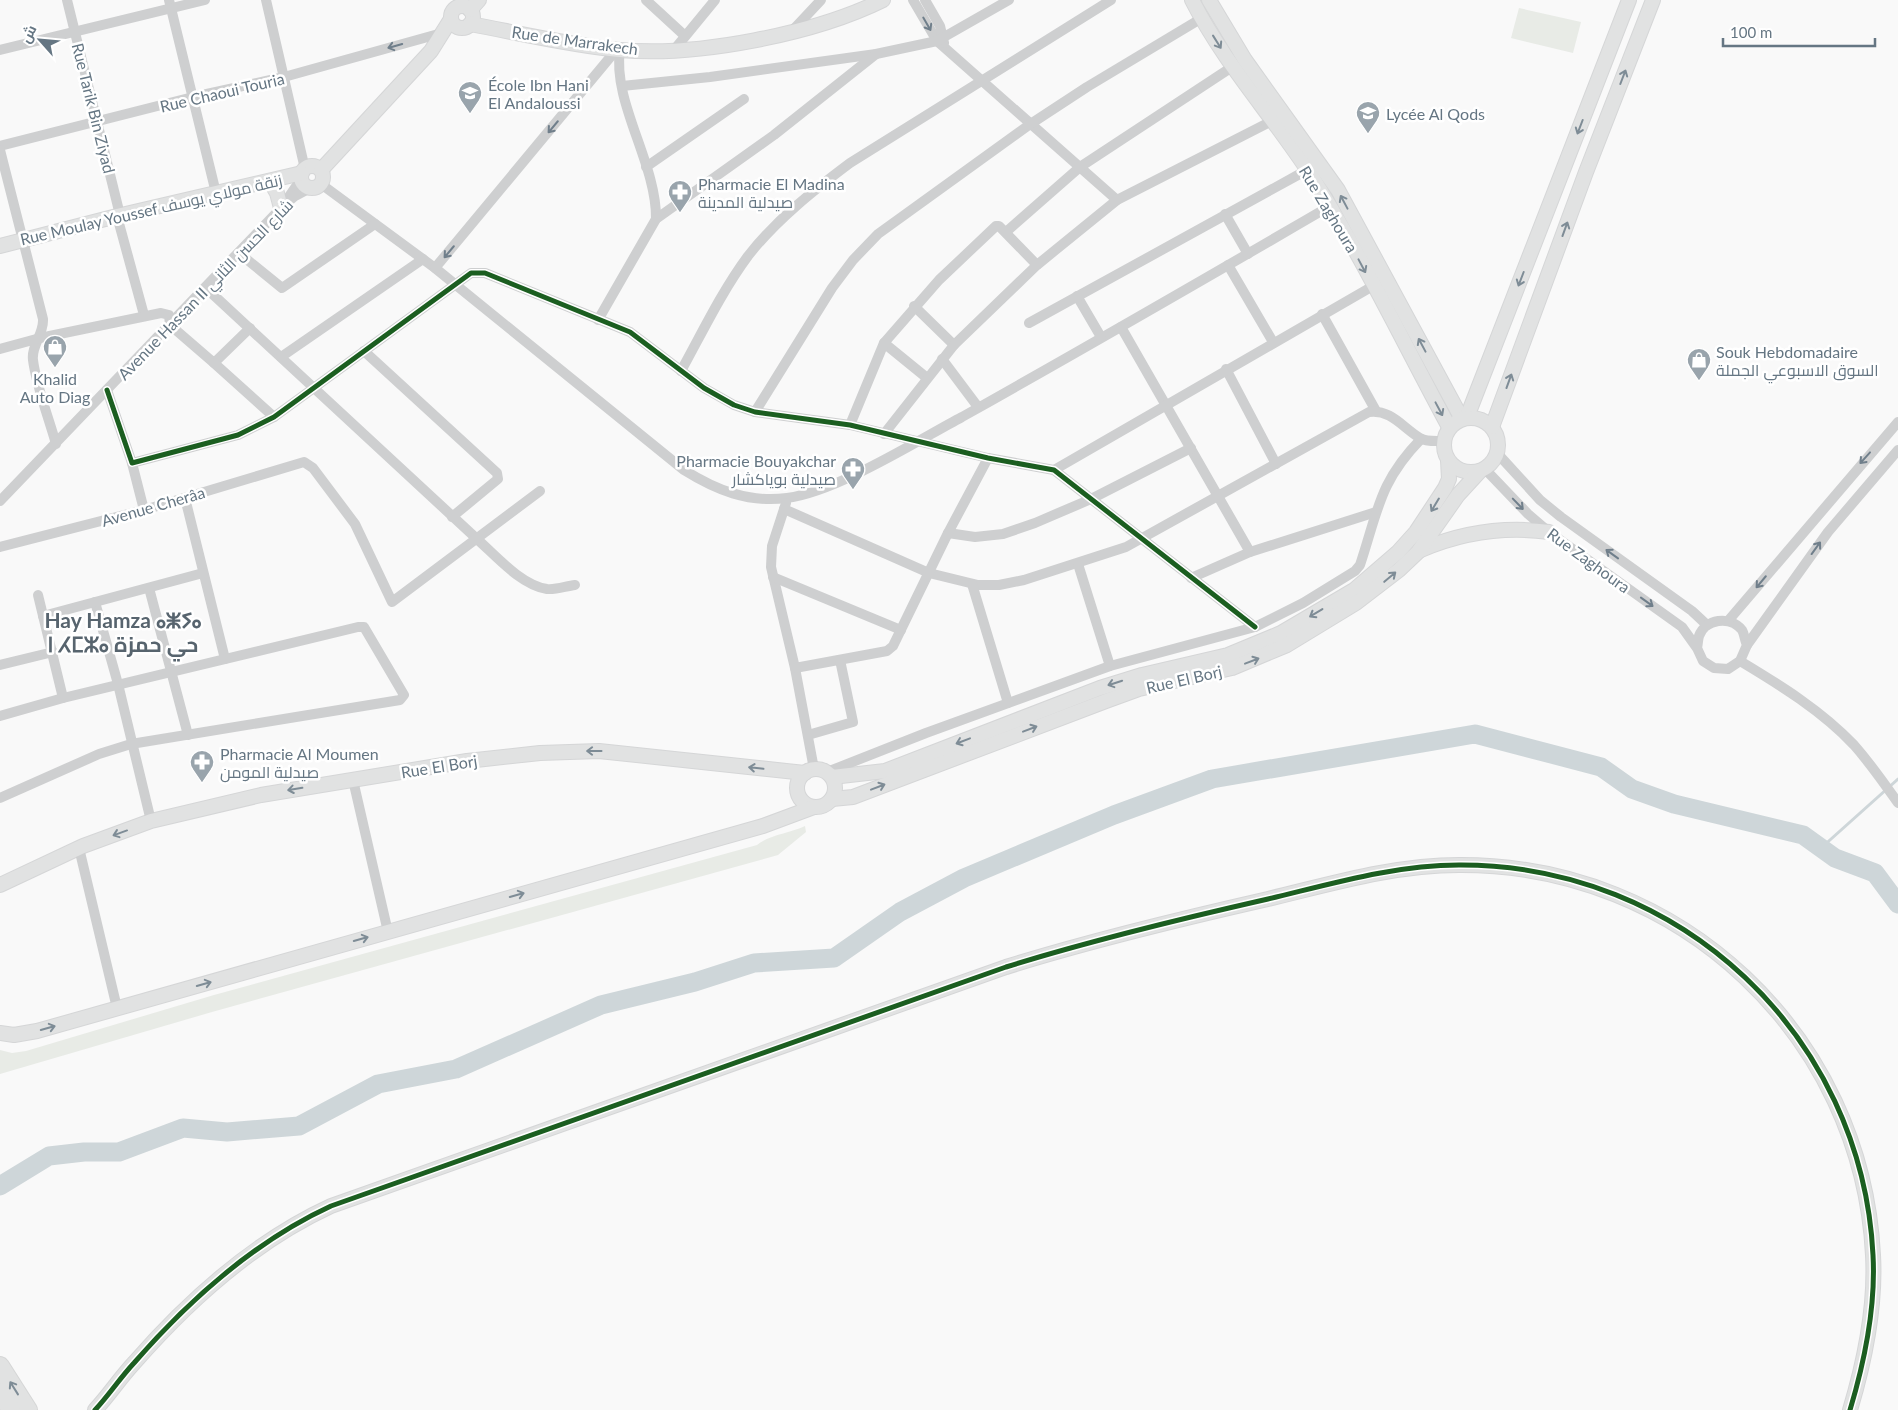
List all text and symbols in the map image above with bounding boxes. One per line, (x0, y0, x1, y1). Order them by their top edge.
north arrow (15, 15, 65, 65)
scale bar (1723, 15, 1876, 47)
one-way arrow (922, 17, 932, 32)
text: ش (16, 22, 41, 46)
street label: Rue de Marrakech (511, 22, 639, 58)
text: 100 m (1730, 23, 1772, 41)
one-way arrow (1212, 35, 1222, 49)
street label: Rue Tarik Bin Ziyad (69, 41, 119, 175)
one-way arrow (388, 42, 404, 52)
street label: Rue Chaoui Touria (158, 68, 286, 116)
one-way arrow (1619, 70, 1629, 85)
place label: École Ibn Hani El Andaloussi (488, 75, 589, 112)
school or university icon: École Ibn Hani El Andaloussi (457, 80, 483, 114)
school or university icon: Lycée Al Qods (1355, 100, 1381, 134)
place label: Lycée Al Qods (1386, 104, 1485, 123)
one-way arrow (1575, 119, 1584, 134)
one-way arrow (547, 120, 558, 133)
street label: Rue Zaghoura (1296, 162, 1362, 256)
street label: Rue Moulay Youssef زنقة مولاي يوسف (18, 170, 285, 253)
place label: Pharmacie El Madina صيدلية المدينة (698, 174, 845, 212)
pharmacy icon: Pharmacie El Madina صيدلية المدينة (667, 179, 693, 213)
street label: Avenue Hassan II شارع الحسن الثاني (114, 195, 300, 387)
one-way arrow (1339, 195, 1349, 210)
one-way arrow (1561, 222, 1570, 237)
one-way arrow (443, 245, 454, 258)
one-way arrow (1358, 258, 1367, 273)
one-way arrow (1516, 271, 1525, 286)
shop icon: Khalid Auto Diag (42, 334, 68, 368)
one-way arrow (1417, 338, 1426, 353)
place label: Souk Hebdomadaire السوق الاسبوعي الجملة (1716, 342, 1878, 384)
shop icon: Souk Hebdomadaire السوق الاسبوعي الجملة (1686, 347, 1712, 381)
place label: Khalid Auto Diag (20, 369, 90, 406)
one-way arrow (1505, 374, 1514, 389)
one-way arrow (1435, 401, 1445, 416)
place label: Pharmacie Bouyakchar صيدلية بوياكشار (676, 451, 836, 489)
one-way arrow (1860, 451, 1871, 464)
pharmacy icon: Pharmacie Bouyakchar صيدلية بوياكشار (840, 456, 866, 490)
street label: Avenue Cherâa (99, 482, 207, 530)
one-way arrow (1430, 497, 1440, 511)
one-way arrow (1512, 497, 1524, 510)
street label: Rue Zaghoura (1544, 524, 1634, 596)
one-way arrow (1811, 541, 1821, 555)
one-way arrow (1606, 548, 1619, 559)
one-way arrow (1384, 572, 1397, 583)
one-way arrow (1755, 575, 1766, 588)
one-way arrow (1640, 597, 1654, 607)
district label: Hay Hamza ⴰⵥⵢⴰ ⵏ ⵃⵎⵣⴰ حي حمزة (44, 607, 202, 662)
one-way arrow (1310, 608, 1324, 618)
one-way arrow (1244, 655, 1259, 664)
street label: Rue El Borj (1144, 661, 1224, 697)
one-way arrow (1107, 679, 1123, 689)
one-way arrow (1022, 724, 1037, 734)
one-way arrow (955, 737, 971, 746)
place label: Pharmacie Al Moumen صيدلية المومن (220, 744, 379, 783)
one-way arrow (587, 746, 603, 756)
pharmacy icon: Pharmacie Al Moumen صيدلية المومن (189, 749, 215, 783)
street label: Rue El Borj (399, 751, 479, 781)
one-way arrow (748, 763, 764, 773)
one-way arrow (870, 782, 886, 791)
one-way arrow (287, 785, 303, 795)
one-way arrow (113, 829, 129, 838)
one-way arrow (508, 890, 524, 900)
one-way arrow (352, 934, 368, 944)
one-way arrow (196, 978, 212, 988)
one-way arrow (39, 1022, 55, 1032)
one-way arrow (9, 1381, 19, 1395)

